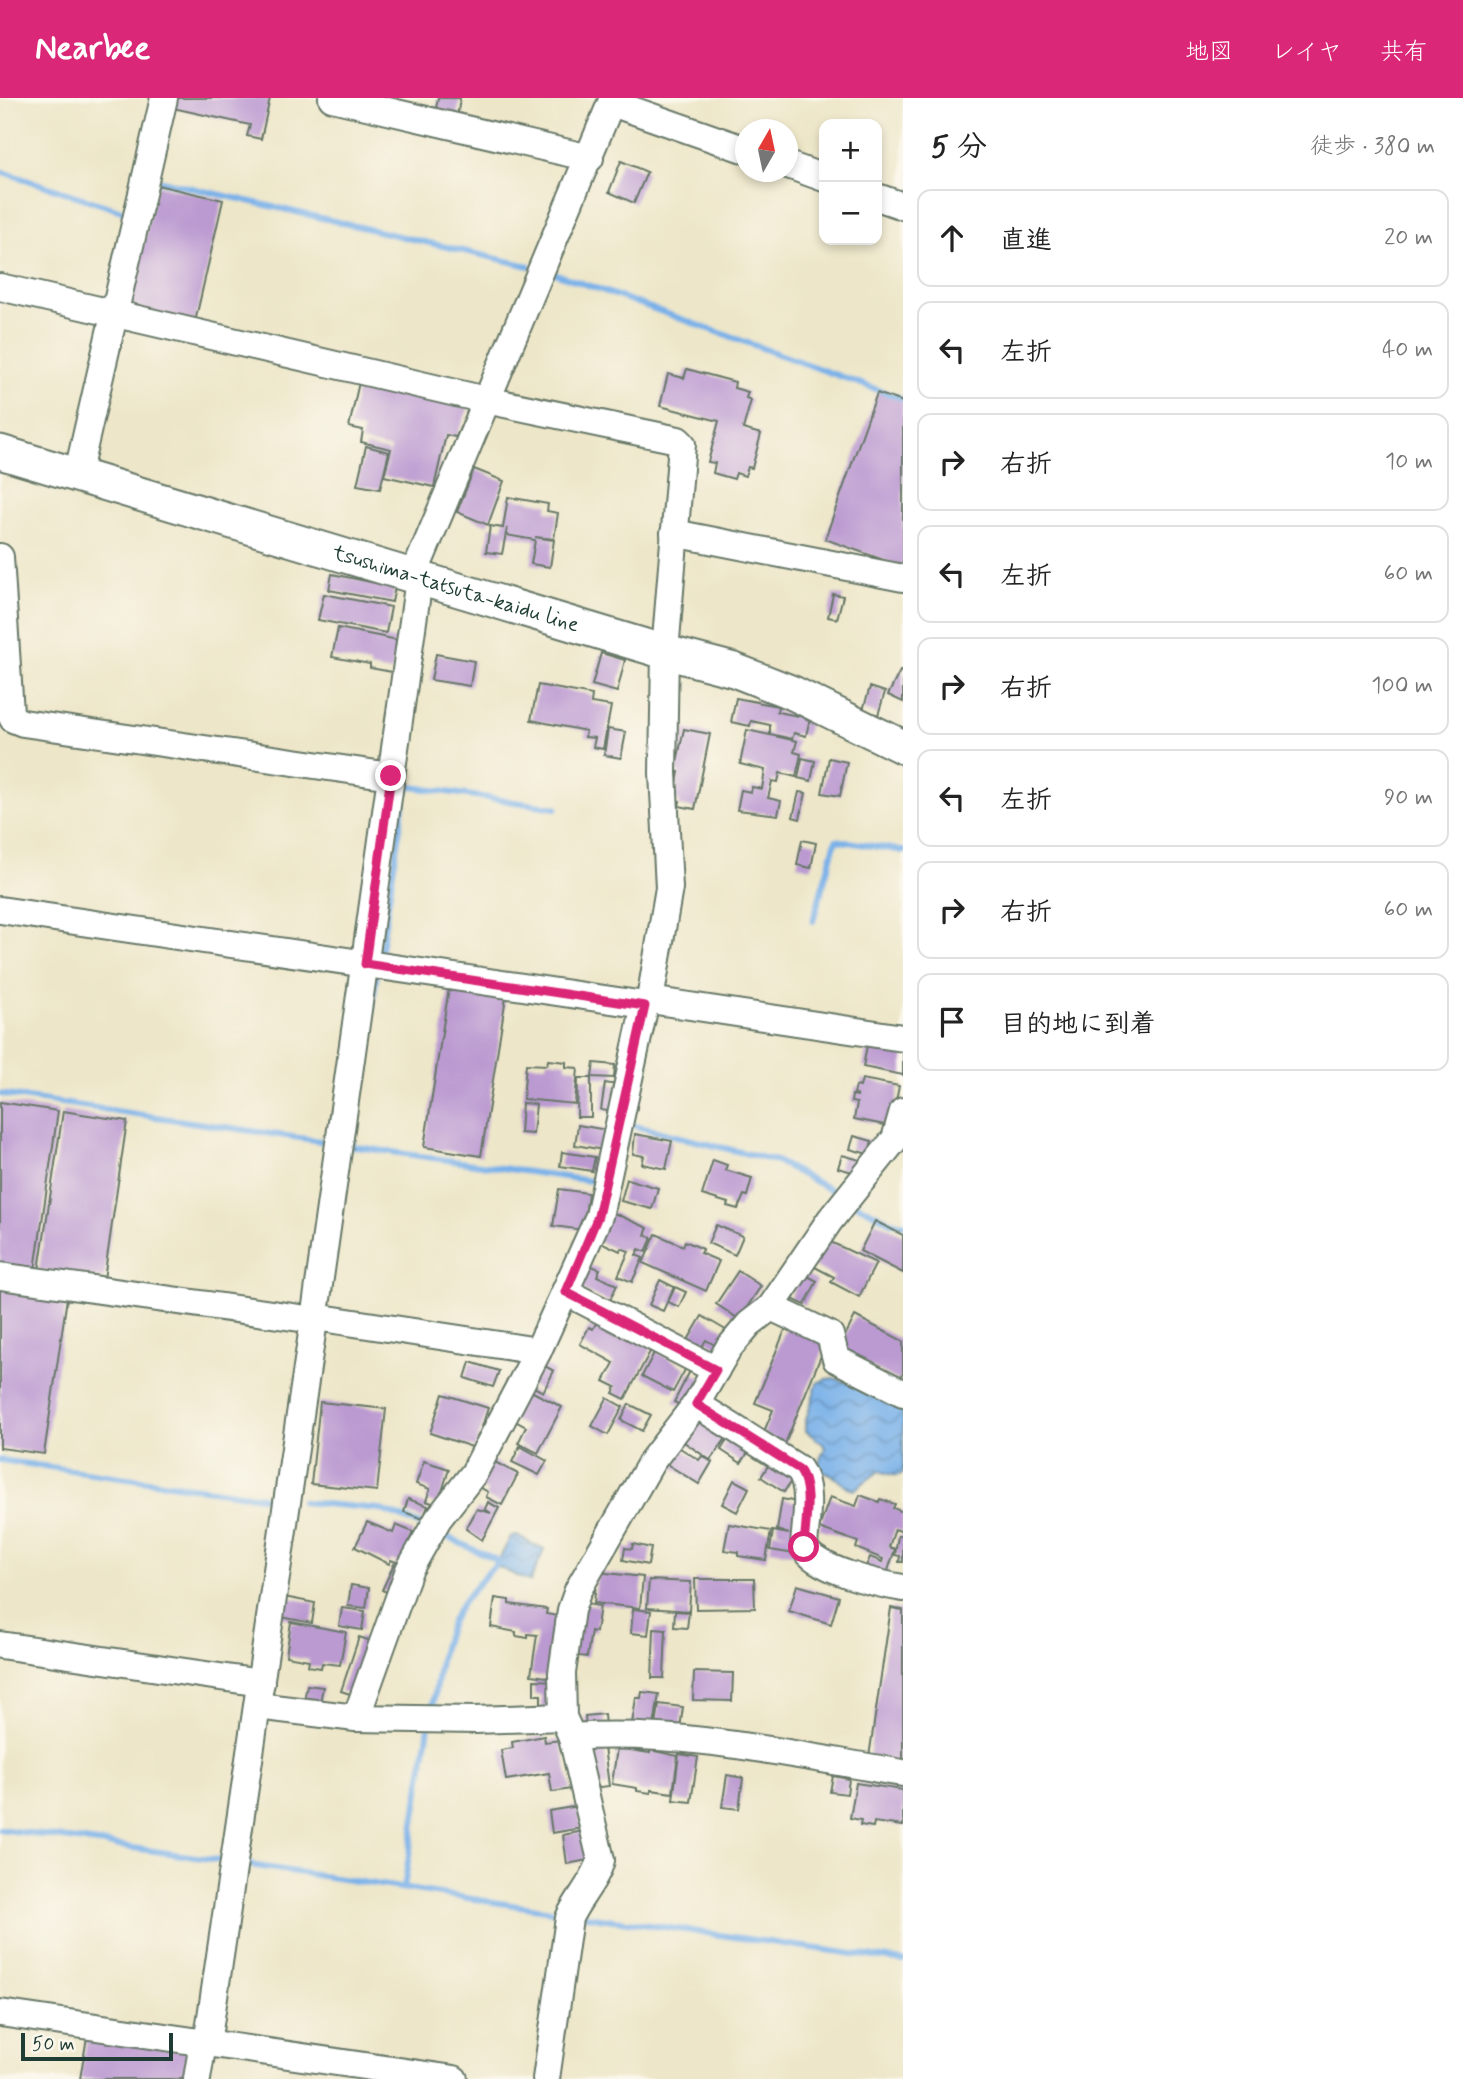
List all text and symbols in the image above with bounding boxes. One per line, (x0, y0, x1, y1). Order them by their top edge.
text: Nearbee (35, 27, 150, 71)
text: 地図 (1185, 37, 1233, 68)
text: レイヤ (1271, 37, 1342, 68)
text: 共有 (1380, 37, 1428, 68)
north arrow (735, 119, 798, 182)
map controls (819, 119, 882, 245)
button: + (819, 119, 882, 182)
text: 5 分 (931, 128, 987, 167)
text: 徒歩 · 380 m (1310, 132, 1435, 162)
button: − (819, 182, 882, 245)
icon: ahead (933, 219, 971, 257)
text: 20 m (1384, 223, 1433, 253)
text: 直進 (1000, 224, 1052, 258)
icon: left (933, 331, 971, 369)
text: 40 m (1382, 335, 1433, 365)
text: 左折 (1000, 336, 1052, 370)
icon: right (933, 443, 971, 481)
text: 10 m (1385, 447, 1433, 477)
text: 右折 (1000, 448, 1052, 482)
street label: tsushima-tatsuta-kaidu line (328, 539, 582, 639)
icon: left (933, 555, 971, 593)
text: 60 m (1384, 559, 1433, 589)
text: 左折 (1000, 560, 1052, 594)
icon: right (933, 667, 971, 705)
text: 100 m (1371, 671, 1433, 701)
text: 右折 (1000, 672, 1052, 706)
route end (375, 760, 406, 791)
icon: left (933, 779, 971, 817)
text: 90 m (1384, 783, 1433, 813)
text: 左折 (1000, 784, 1052, 818)
icon: right (933, 891, 971, 929)
text: 60 m (1384, 895, 1433, 925)
text: 右折 (1000, 896, 1052, 930)
icon: arrive (933, 1003, 971, 1041)
text: 目的地に到着 (1000, 1008, 1156, 1042)
route start (788, 1531, 819, 1562)
scale bar (21, 2030, 173, 2062)
text: 50 m (32, 2032, 75, 2057)

